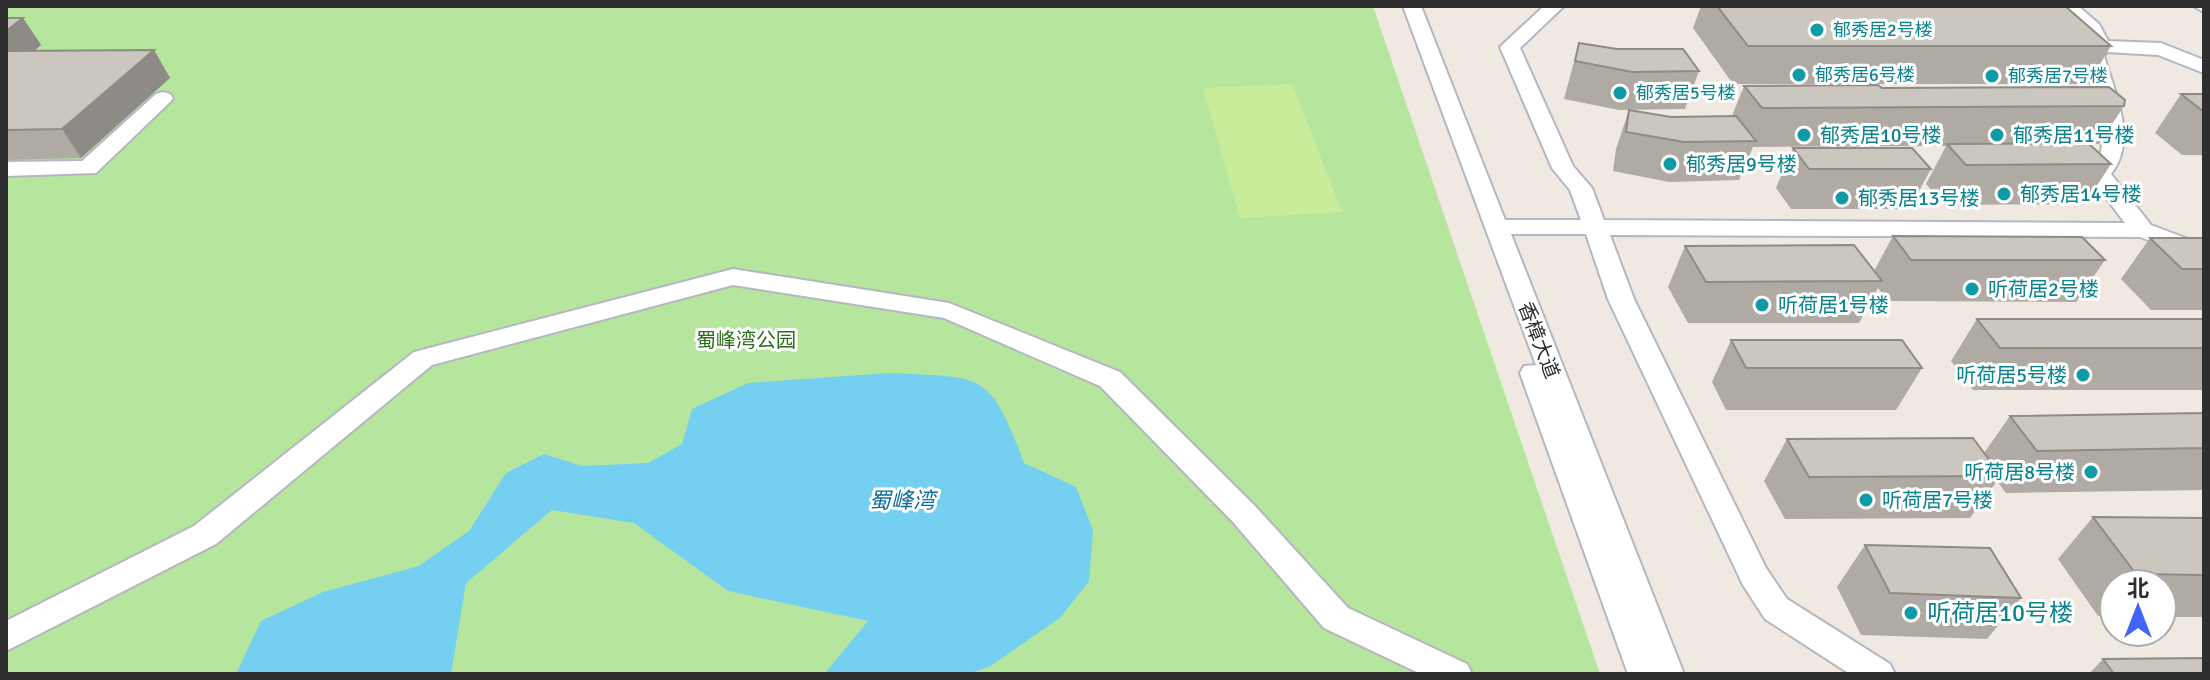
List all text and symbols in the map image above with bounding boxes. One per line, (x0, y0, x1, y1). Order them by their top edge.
place label: 郁秀居2号楼 (1833, 19, 1933, 41)
marker: 郁秀居2号楼 (1808, 21, 1826, 39)
place label: 郁秀居6号楼 (1815, 64, 1915, 86)
place label: 郁秀居7号楼 (2008, 65, 2108, 87)
marker: 郁秀居6号楼 (1790, 66, 1808, 84)
marker: 郁秀居7号楼 (1983, 67, 2001, 85)
place label: 郁秀居5号楼 (1636, 82, 1736, 104)
marker: 郁秀居5号楼 (1611, 84, 1629, 102)
place label: 郁秀居10号楼 (1820, 123, 1942, 148)
place label: 郁秀居11号楼 (2013, 123, 2135, 148)
marker: 郁秀居10号楼 (1795, 126, 1813, 144)
marker: 郁秀居11号楼 (1988, 126, 2006, 144)
place label: 郁秀居9号楼 (1686, 152, 1797, 177)
marker: 郁秀居9号楼 (1661, 155, 1679, 173)
place label: 郁秀居14号楼 (2020, 182, 2142, 207)
marker: 郁秀居14号楼 (1995, 185, 2013, 203)
place label: 郁秀居13号楼 (1858, 186, 1980, 211)
marker: 郁秀居13号楼 (1833, 189, 1851, 207)
place label: 听荷居2号楼 (1988, 277, 2099, 302)
marker: 听荷居2号楼 (1963, 280, 1981, 298)
place label: 听荷居1号楼 (1778, 293, 1889, 318)
marker: 听荷居1号楼 (1753, 296, 1771, 314)
street label: 香樟大道 (1513, 298, 1565, 382)
park label: 蜀峰湾公园 (696, 328, 796, 353)
place label: 听荷居5号楼 (1956, 363, 2067, 388)
marker: 听荷居5号楼 (2074, 366, 2092, 384)
place label: 听荷居8号楼 (1964, 460, 2075, 485)
marker: 听荷居8号楼 (2082, 463, 2100, 481)
water label: 蜀峰湾 (869, 487, 939, 514)
place label: 听荷居7号楼 (1882, 488, 1993, 513)
marker: 听荷居7号楼 (1857, 491, 1875, 509)
north arrow (2098, 568, 2178, 648)
text: 北 (2127, 575, 2149, 602)
place label: 听荷居10号楼 (1927, 598, 2073, 628)
marker: 听荷居10号楼 (1902, 604, 1920, 622)

